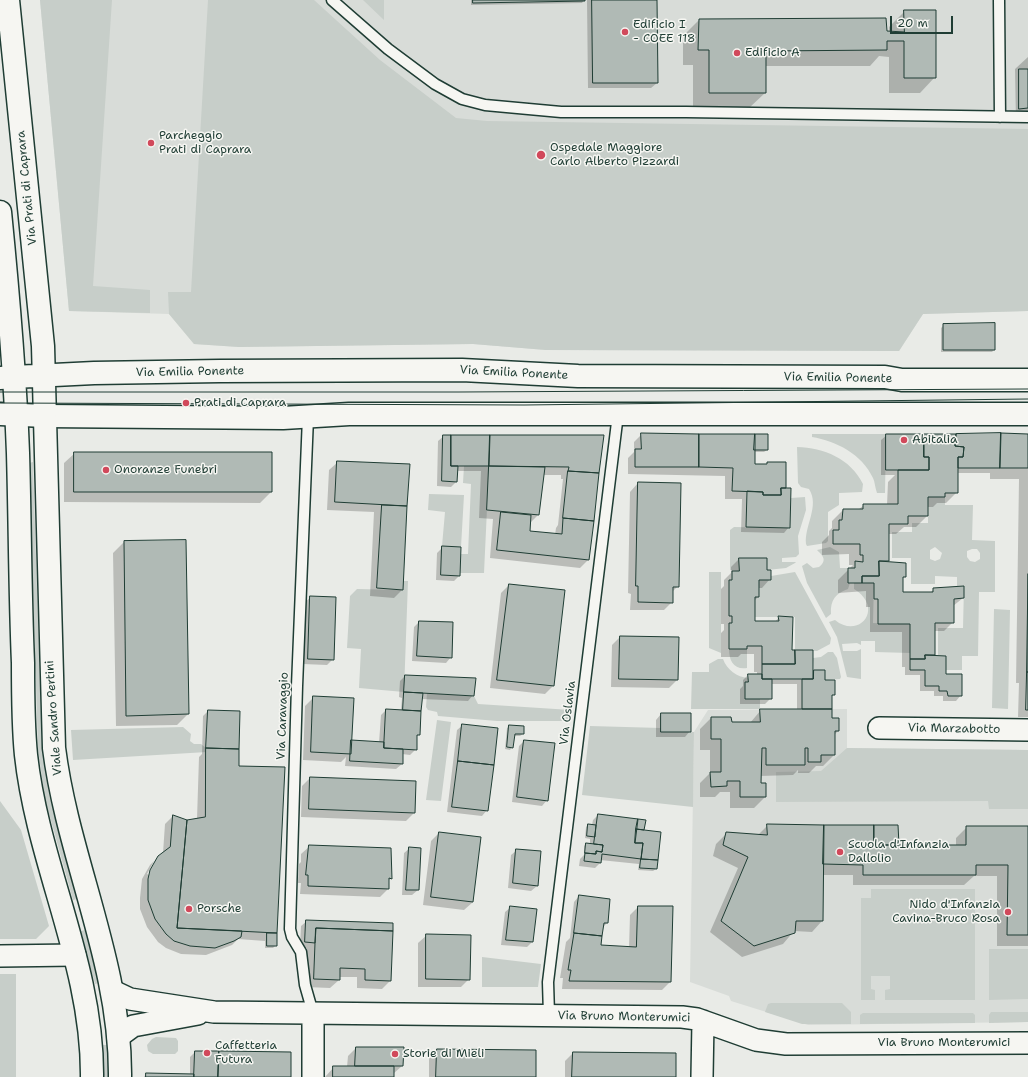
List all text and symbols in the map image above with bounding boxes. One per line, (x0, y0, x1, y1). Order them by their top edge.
scale bar (892, 8, 955, 34)
text: 20 m (897, 15, 928, 31)
place label: Edificio I - COEE 118 (633, 18, 695, 46)
marker: Edificio I - COEE 118 (620, 27, 630, 37)
place label: Edificio A (745, 46, 800, 60)
marker: Edificio A (732, 48, 742, 58)
place label: Parcheggio Prati di Caprara (159, 129, 251, 157)
street label: Via Prati di Caprara (14, 130, 40, 246)
marker: Parcheggio Prati di Caprara (146, 138, 156, 148)
place label: Ospedale Maggiore Carlo Alberto Pizzardi (550, 141, 679, 169)
marker: Ospedale Maggiore Carlo Alberto Pizzardi (535, 149, 547, 161)
street label: Via Emilia Ponente (459, 363, 569, 383)
street label: Via Emilia Ponente (136, 364, 244, 380)
street label: Via Emilia Ponente (784, 370, 892, 386)
place label: Prati di Caprara (194, 396, 286, 410)
marker: Prati di Caprara (181, 398, 191, 408)
place label: Abitalia (912, 433, 957, 447)
marker: Abitalia (899, 435, 909, 445)
place label: Onoranze Funebri (114, 463, 217, 477)
marker: Onoranze Funebri (101, 465, 111, 475)
street label: Viale Sandro Pertini (43, 660, 65, 776)
street label: Via Caravaggio (274, 672, 292, 760)
street label: Via Oslavia (557, 680, 579, 746)
street label: Via Marzabotto (908, 721, 1000, 737)
place label: Scuola d'Infanzia Dallolio (848, 838, 949, 866)
marker: Scuola d'Infanzia Dallolio (835, 847, 845, 857)
place label: Nido d'Infanzia Cavina-Bruco Rosa (892, 898, 1000, 926)
place label: Porsche (197, 902, 242, 916)
marker: Porsche (184, 904, 194, 914)
marker: Nido d'Infanzia Cavina-Bruco Rosa (1003, 907, 1013, 917)
street label: Via Bruno Monterumici (557, 1009, 691, 1025)
street label: Via Bruno Monterumici (878, 1036, 1010, 1050)
place label: Caffetteria Futura (215, 1039, 277, 1067)
place label: Storie di Mieli (403, 1047, 484, 1061)
marker: Caffetteria Futura (202, 1048, 212, 1058)
marker: Storie di Mieli (390, 1049, 400, 1059)

